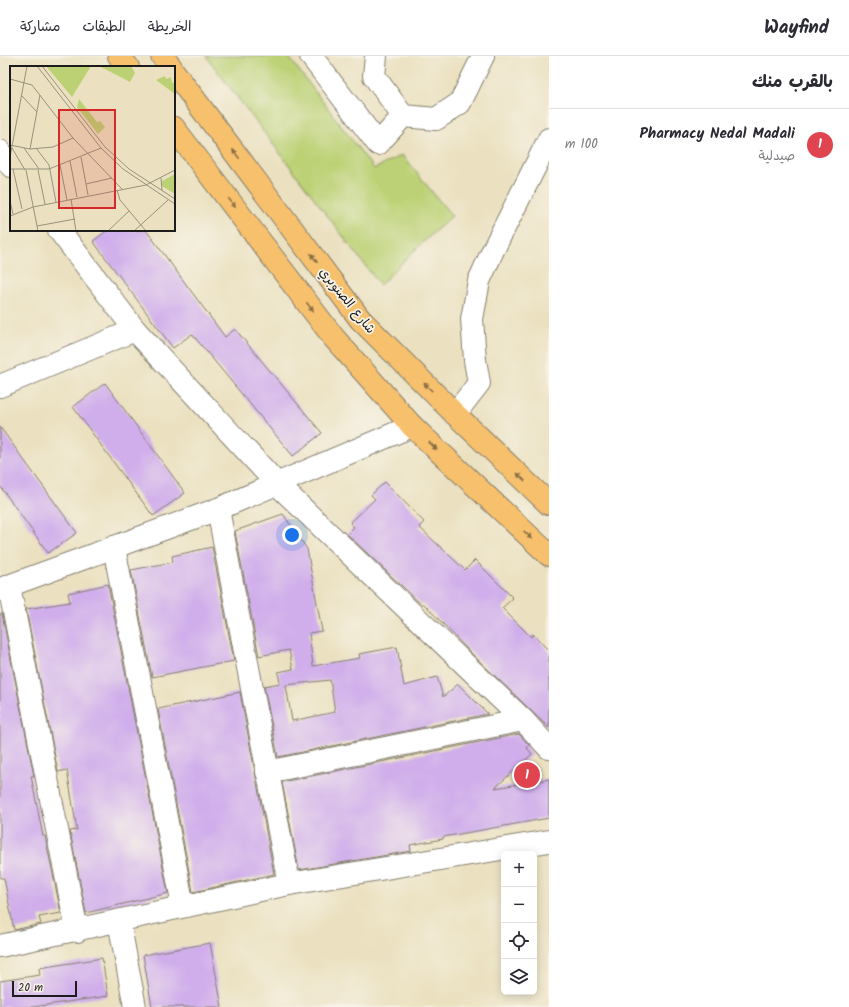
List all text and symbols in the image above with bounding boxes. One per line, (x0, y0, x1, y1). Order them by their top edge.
text: Wayfind (764, 13, 829, 43)
text: مشاركة (20, 16, 60, 38)
text: الطبقات (82, 16, 126, 38)
text: الخريطة (148, 16, 191, 38)
inset map (10, 66, 175, 231)
text: بالقرب منك (752, 69, 833, 96)
text: Pharmacy Nedal Madali (639, 122, 795, 146)
text: 100 m (565, 134, 598, 155)
text: 1 (818, 134, 822, 155)
text: صيدلية (758, 146, 795, 167)
one-way arrow (232, 148, 240, 159)
one-way arrow (227, 198, 236, 209)
one-way arrow (310, 252, 319, 263)
street label: شارع الصنوبري (313, 263, 380, 339)
one-way arrow (306, 301, 315, 312)
one-way arrow (423, 382, 433, 392)
one-way arrow (429, 441, 438, 450)
one-way arrow (516, 472, 526, 482)
your location (282, 525, 302, 545)
one-way arrow (523, 530, 533, 540)
pin: 1 (514, 760, 540, 790)
map controls (501, 851, 537, 995)
button: + (501, 851, 537, 887)
button: − (501, 887, 537, 923)
button: locate (501, 923, 537, 959)
button: layers (501, 959, 537, 995)
scale bar (12, 979, 77, 998)
text: 20 m (18, 979, 43, 997)

